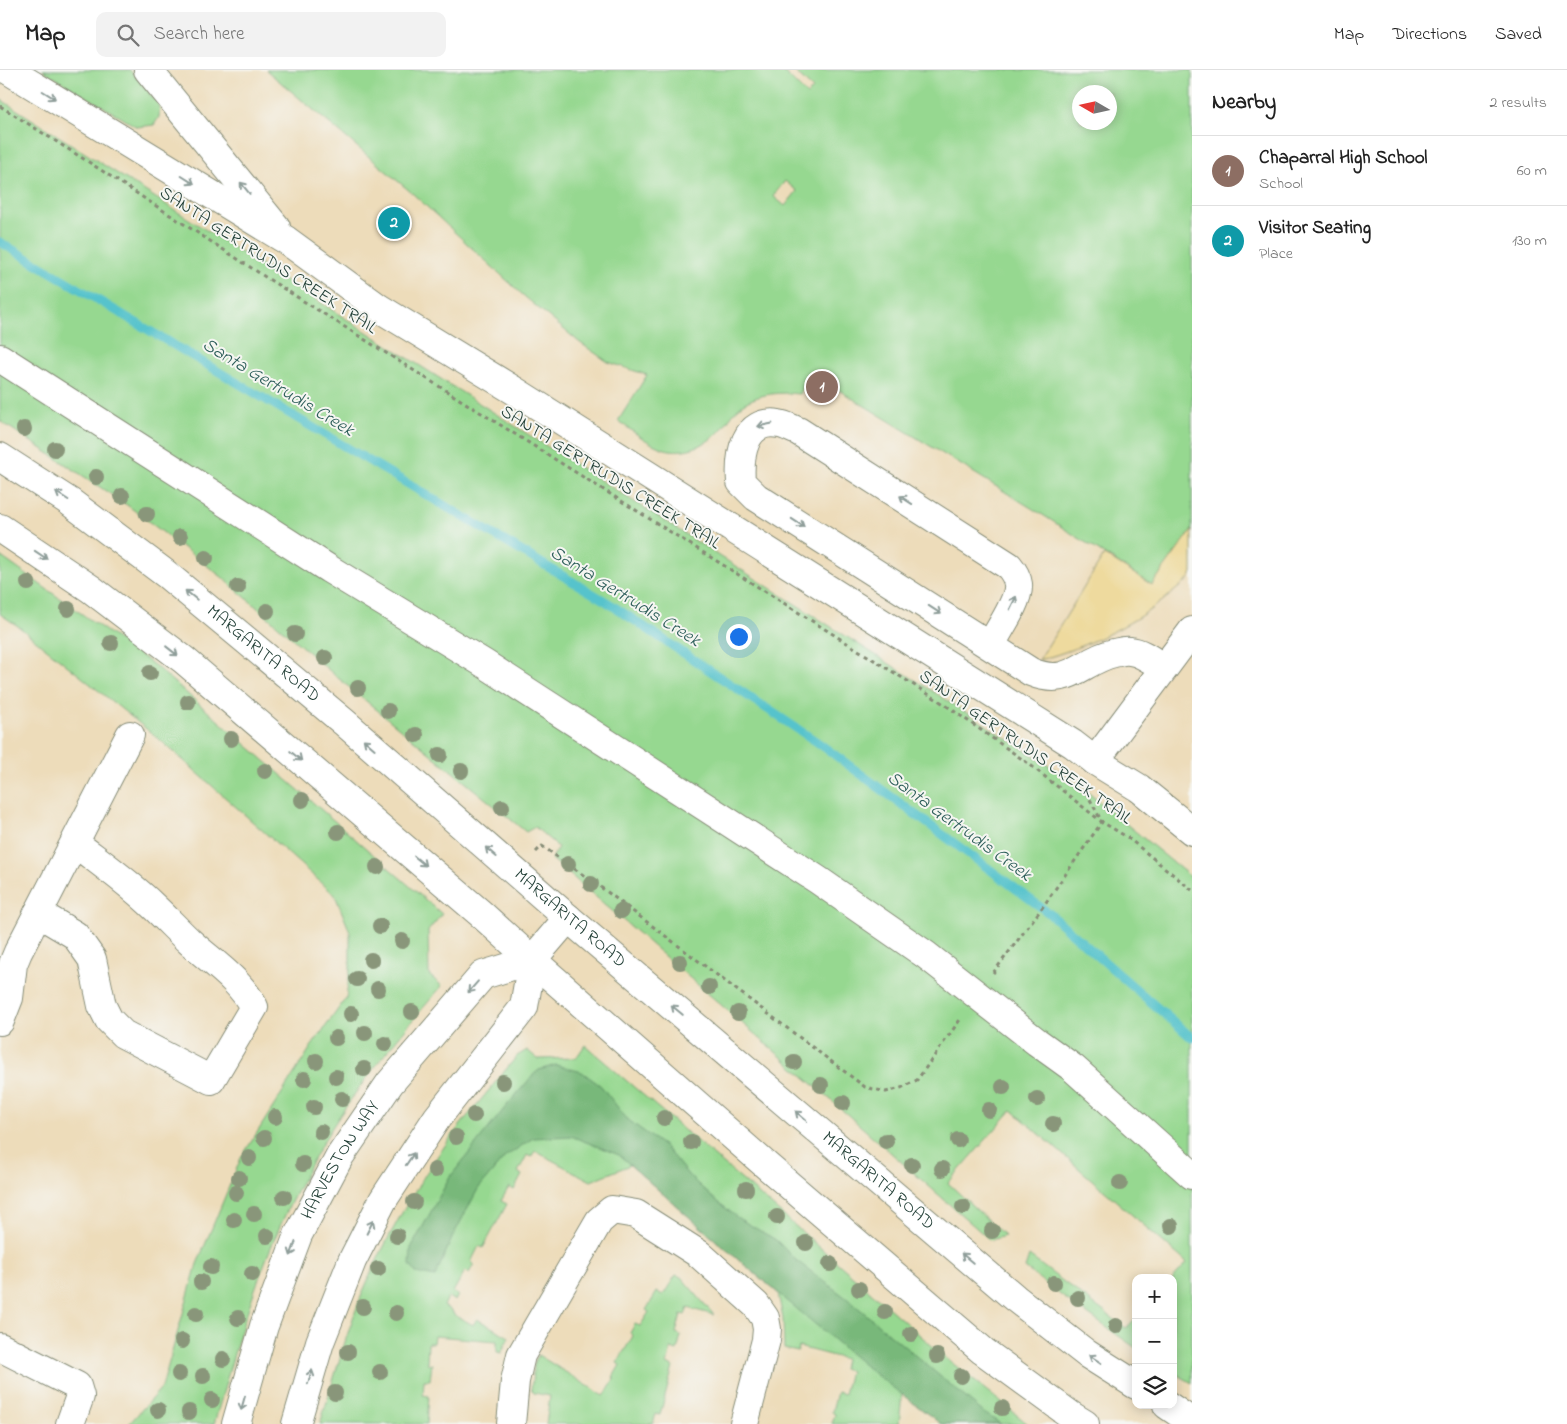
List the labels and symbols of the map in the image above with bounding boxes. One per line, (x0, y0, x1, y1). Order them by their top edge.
north arrow (1072, 85, 1117, 130)
one-way arrow (42, 91, 56, 101)
one-way arrow (180, 176, 194, 186)
street label: SANTA GERTRUDIS CREEK TRAIL (154, 181, 382, 342)
one-way arrow (239, 182, 250, 195)
pin: 2 (378, 204, 410, 242)
water label: Santa Gertrudis Creek (197, 332, 360, 444)
pin: 1 (806, 368, 838, 406)
street label: SANTA GERTRUDIS CREEK TRAIL (495, 399, 725, 557)
one-way arrow (758, 421, 774, 430)
one-way arrow (55, 491, 69, 501)
one-way arrow (899, 495, 913, 505)
one-way arrow (791, 517, 805, 528)
water label: Santa Gertrudis Creek (545, 540, 706, 655)
one-way arrow (33, 550, 47, 560)
one-way arrow (185, 589, 198, 600)
one-way arrow (1009, 596, 1018, 611)
street label: MARGARITA ROAD (200, 599, 325, 709)
one-way arrow (928, 605, 942, 616)
your location (726, 624, 752, 650)
one-way arrow (165, 645, 178, 656)
street label: SANTA GERTRUDIS CREEK TRAIL (913, 664, 1137, 832)
one-way arrow (363, 738, 376, 750)
one-way arrow (289, 750, 302, 761)
water label: Santa Gertrudis Creek (881, 765, 1037, 889)
one-way arrow (485, 846, 498, 857)
one-way arrow (413, 855, 426, 867)
street label: MARGARITA ROAD (508, 863, 631, 975)
one-way arrow (467, 980, 479, 993)
one-way arrow (671, 1005, 684, 1016)
street label: HARVESTON WAY (295, 1095, 387, 1225)
one-way arrow (794, 1111, 807, 1122)
street label: MARGARITA ROAD (816, 1126, 940, 1237)
one-way arrow (405, 1153, 415, 1167)
one-way arrow (365, 1219, 375, 1234)
one-way arrow (288, 1241, 297, 1256)
one-way arrow (961, 1252, 974, 1264)
one-way arrow (1088, 1353, 1102, 1364)
one-way arrow (305, 1370, 315, 1386)
one-way arrow (237, 1395, 247, 1411)

